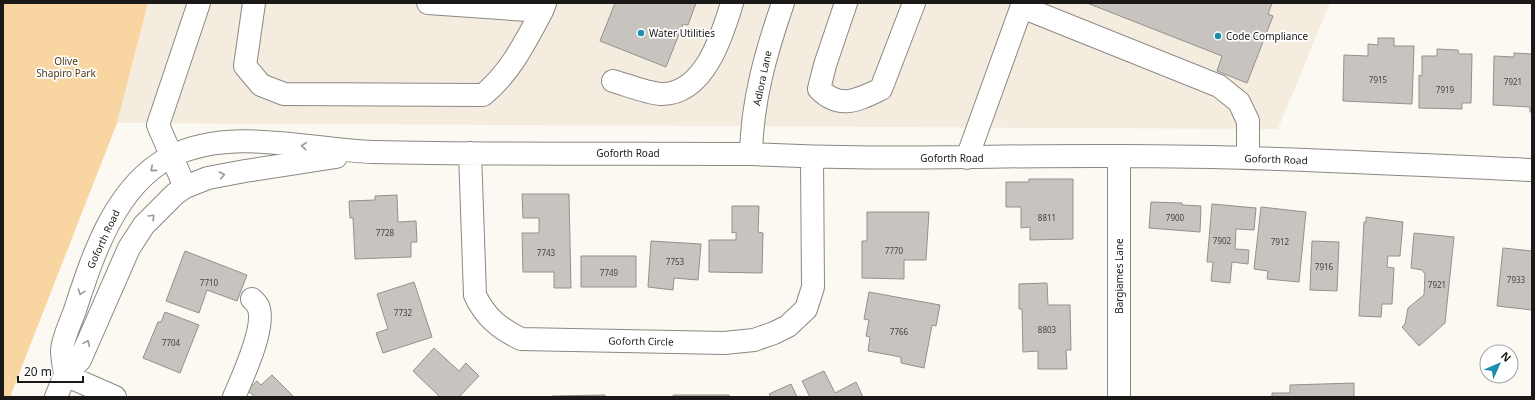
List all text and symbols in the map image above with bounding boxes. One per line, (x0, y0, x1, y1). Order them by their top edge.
place label: Water Utilities (649, 26, 715, 40)
marker: Water Utilities (636, 28, 646, 38)
place label: Code Compliance (1226, 29, 1308, 43)
marker: Code Compliance (1213, 31, 1223, 41)
street label: Adlora Lane (749, 49, 775, 107)
park label: Olive Shapiro Park (36, 54, 97, 80)
house number: 7915 (1369, 74, 1388, 85)
house number: 7921 (1504, 76, 1522, 87)
house number: 7919 (1436, 84, 1455, 95)
one-way arrow (301, 141, 307, 150)
street label: Goforth Road (596, 146, 660, 160)
street label: Goforth Road (920, 151, 984, 165)
street label: Goforth Road (1244, 151, 1308, 167)
one-way arrow (150, 165, 157, 172)
one-way arrow (219, 172, 226, 180)
street label: Goforth Road (83, 207, 123, 271)
house number: 8811 (1038, 212, 1056, 223)
house number: 7900 (1166, 212, 1185, 223)
one-way arrow (147, 214, 155, 222)
house number: 7728 (376, 227, 395, 238)
house number: 7902 (1213, 235, 1232, 246)
house number: 7912 (1271, 236, 1290, 247)
street label: Bargiames Lane (1112, 238, 1126, 314)
house number: 7770 (885, 245, 904, 256)
house number: 7743 (537, 247, 556, 258)
house number: 7753 (666, 256, 685, 267)
house number: 7916 (1315, 261, 1334, 272)
house number: 7749 (600, 267, 619, 278)
house number: 7933 (1507, 274, 1526, 285)
house number: 7710 (200, 277, 219, 288)
house number: 7921 (1428, 279, 1446, 290)
one-way arrow (77, 288, 86, 295)
house number: 7732 (394, 307, 413, 318)
house number: 8803 (1038, 324, 1057, 335)
house number: 7766 (890, 326, 909, 337)
street label: Goforth Circle (608, 333, 674, 349)
house number: 7704 (162, 337, 181, 348)
one-way arrow (82, 340, 90, 348)
north arrow (1479, 344, 1519, 384)
text: N (1498, 348, 1515, 365)
scale bar (18, 358, 83, 384)
text: 20 m (24, 363, 52, 380)

